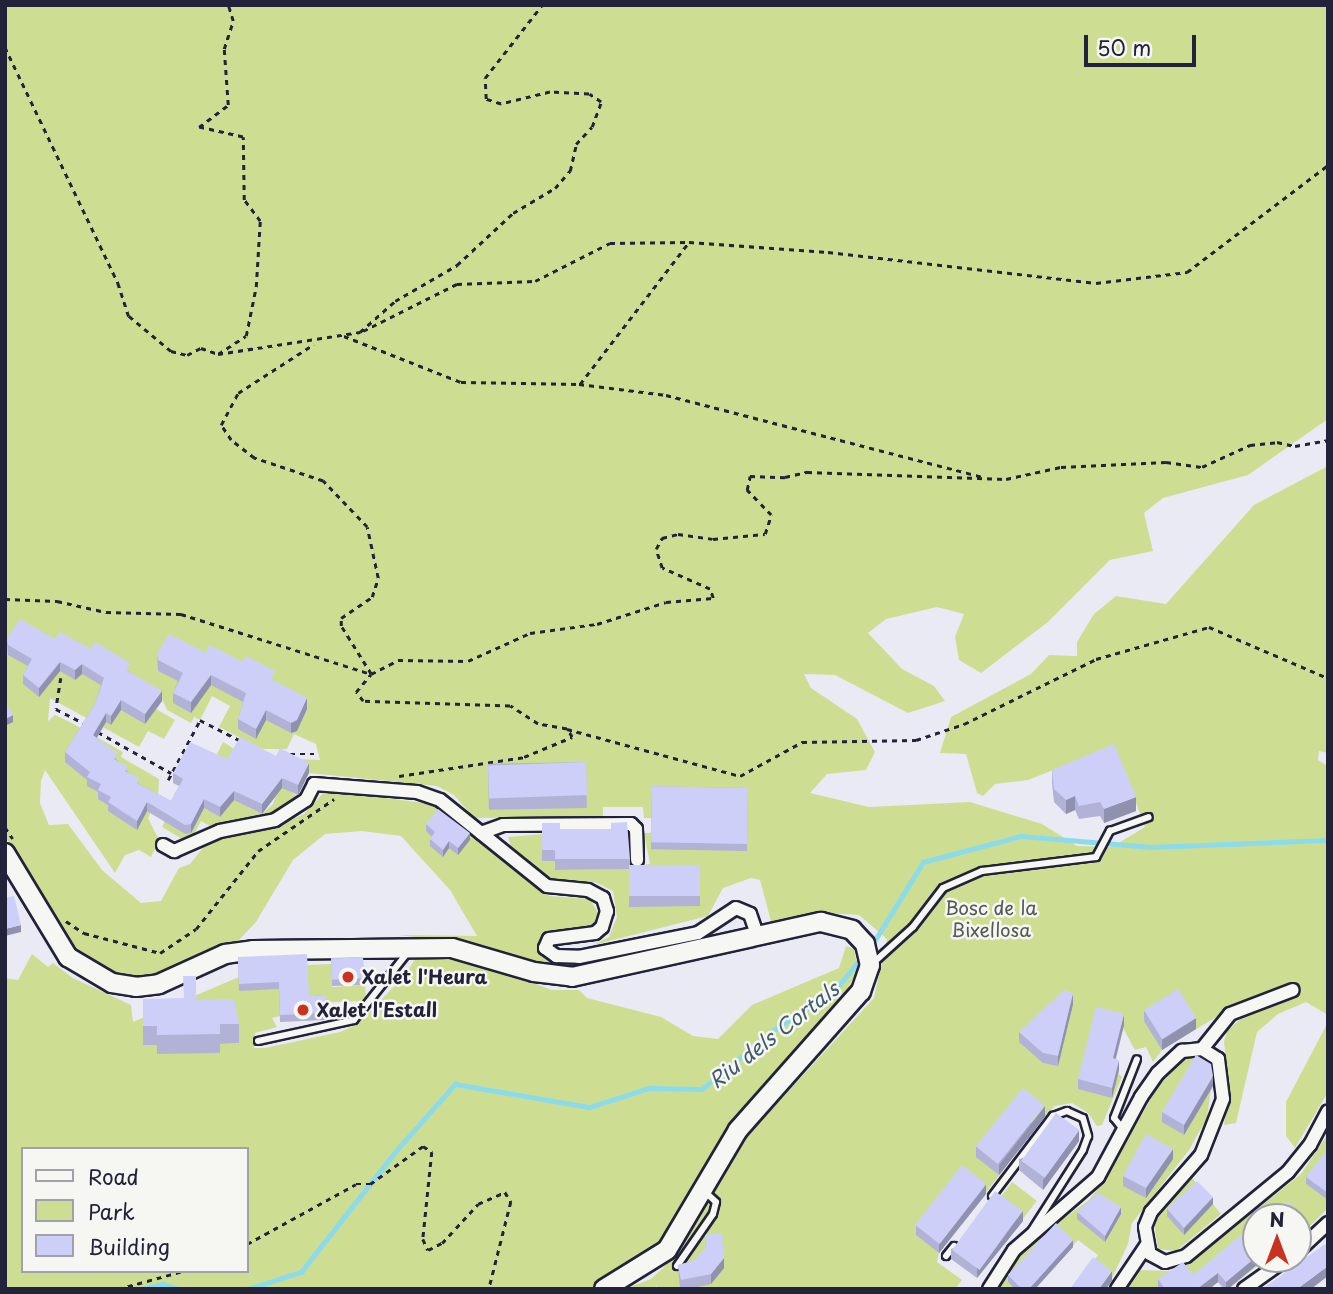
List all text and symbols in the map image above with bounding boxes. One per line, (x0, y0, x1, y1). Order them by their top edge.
scale bar (1088, 21, 1200, 65)
text: 50 m (1097, 31, 1151, 63)
park label: Bosc de la Bixellosa (945, 897, 1037, 941)
place label: Xalet l'Heura (362, 966, 489, 988)
marker: Xalet l'Heura (340, 969, 356, 985)
water label: Riu dels Cortals (703, 975, 843, 1093)
place label: Xalet l'Estall (317, 999, 439, 1021)
marker: Xalet l'Estall (295, 1002, 311, 1018)
legend (21, 1147, 248, 1273)
text: Road (88, 1160, 139, 1192)
text: Park (88, 1195, 135, 1227)
north arrow (1242, 1203, 1312, 1273)
text: N (1269, 1205, 1285, 1233)
text: Building (88, 1230, 170, 1262)

